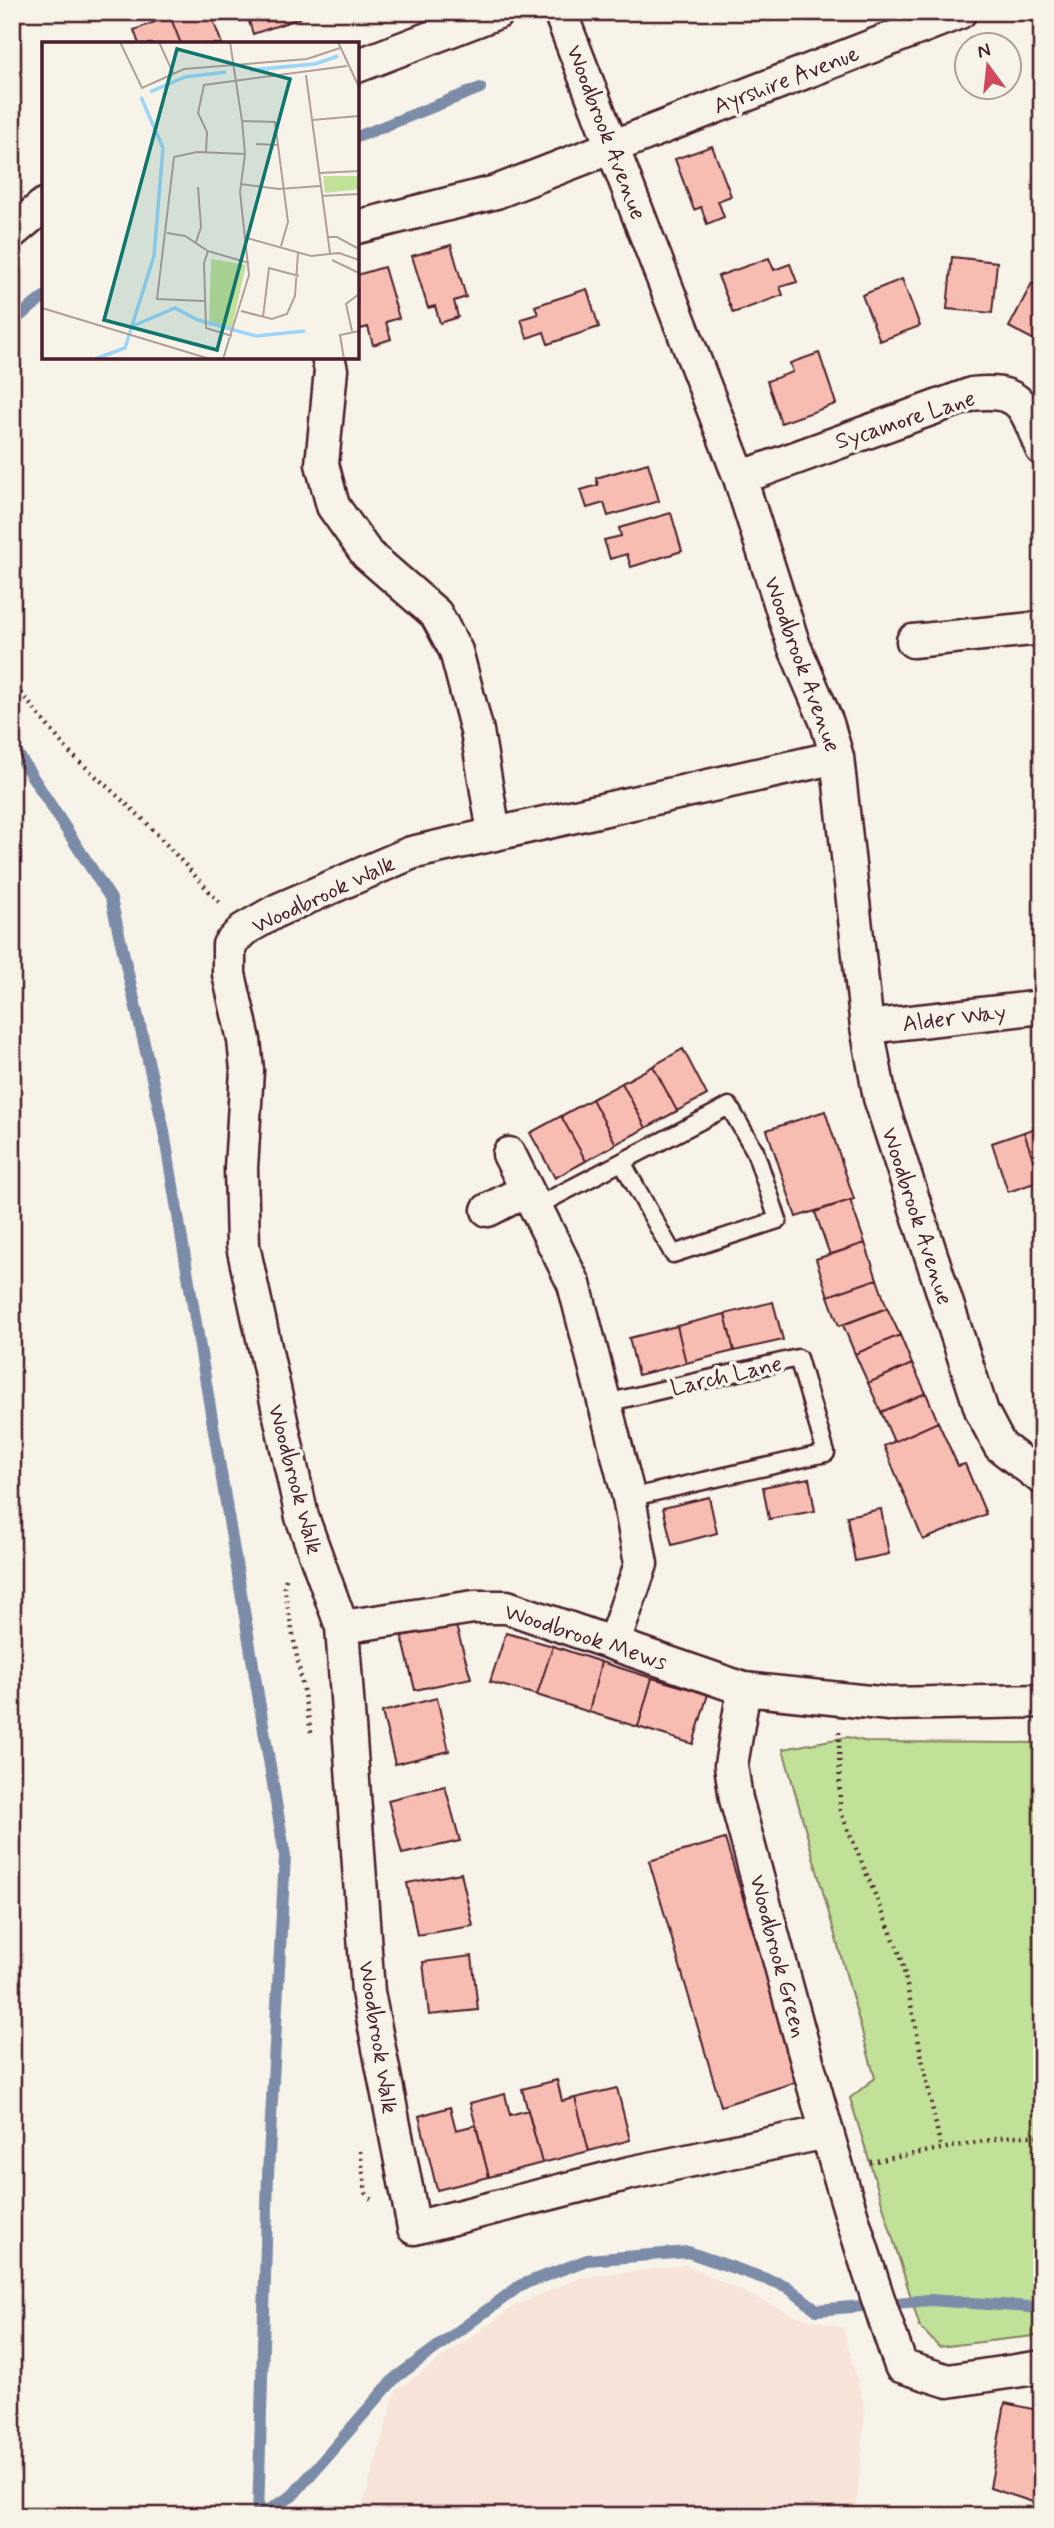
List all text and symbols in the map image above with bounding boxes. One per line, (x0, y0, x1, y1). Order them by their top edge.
north arrow (953, 32, 1023, 102)
text: N (975, 37, 993, 65)
street label: Ayrshire Avenue (710, 39, 864, 122)
street label: Woodbrook Avenue (558, 41, 652, 224)
inset map (42, 42, 359, 359)
street label: Sycamore Lane (832, 384, 980, 458)
street label: Woodbrook Avenue (755, 573, 847, 757)
street label: Woodbrook Walk (248, 850, 400, 942)
street label: Alder Way (901, 998, 1008, 1040)
street label: Woodbrook Avenue (873, 1124, 959, 1309)
street label: Larch Lane (668, 1350, 785, 1404)
street label: Woodbrook Walk (260, 1401, 329, 1558)
street label: Woodbrook Mews (500, 1597, 671, 1678)
street label: Woodbrook Green (741, 1872, 813, 2041)
street label: Woodbrook Walk (350, 1959, 404, 2116)

